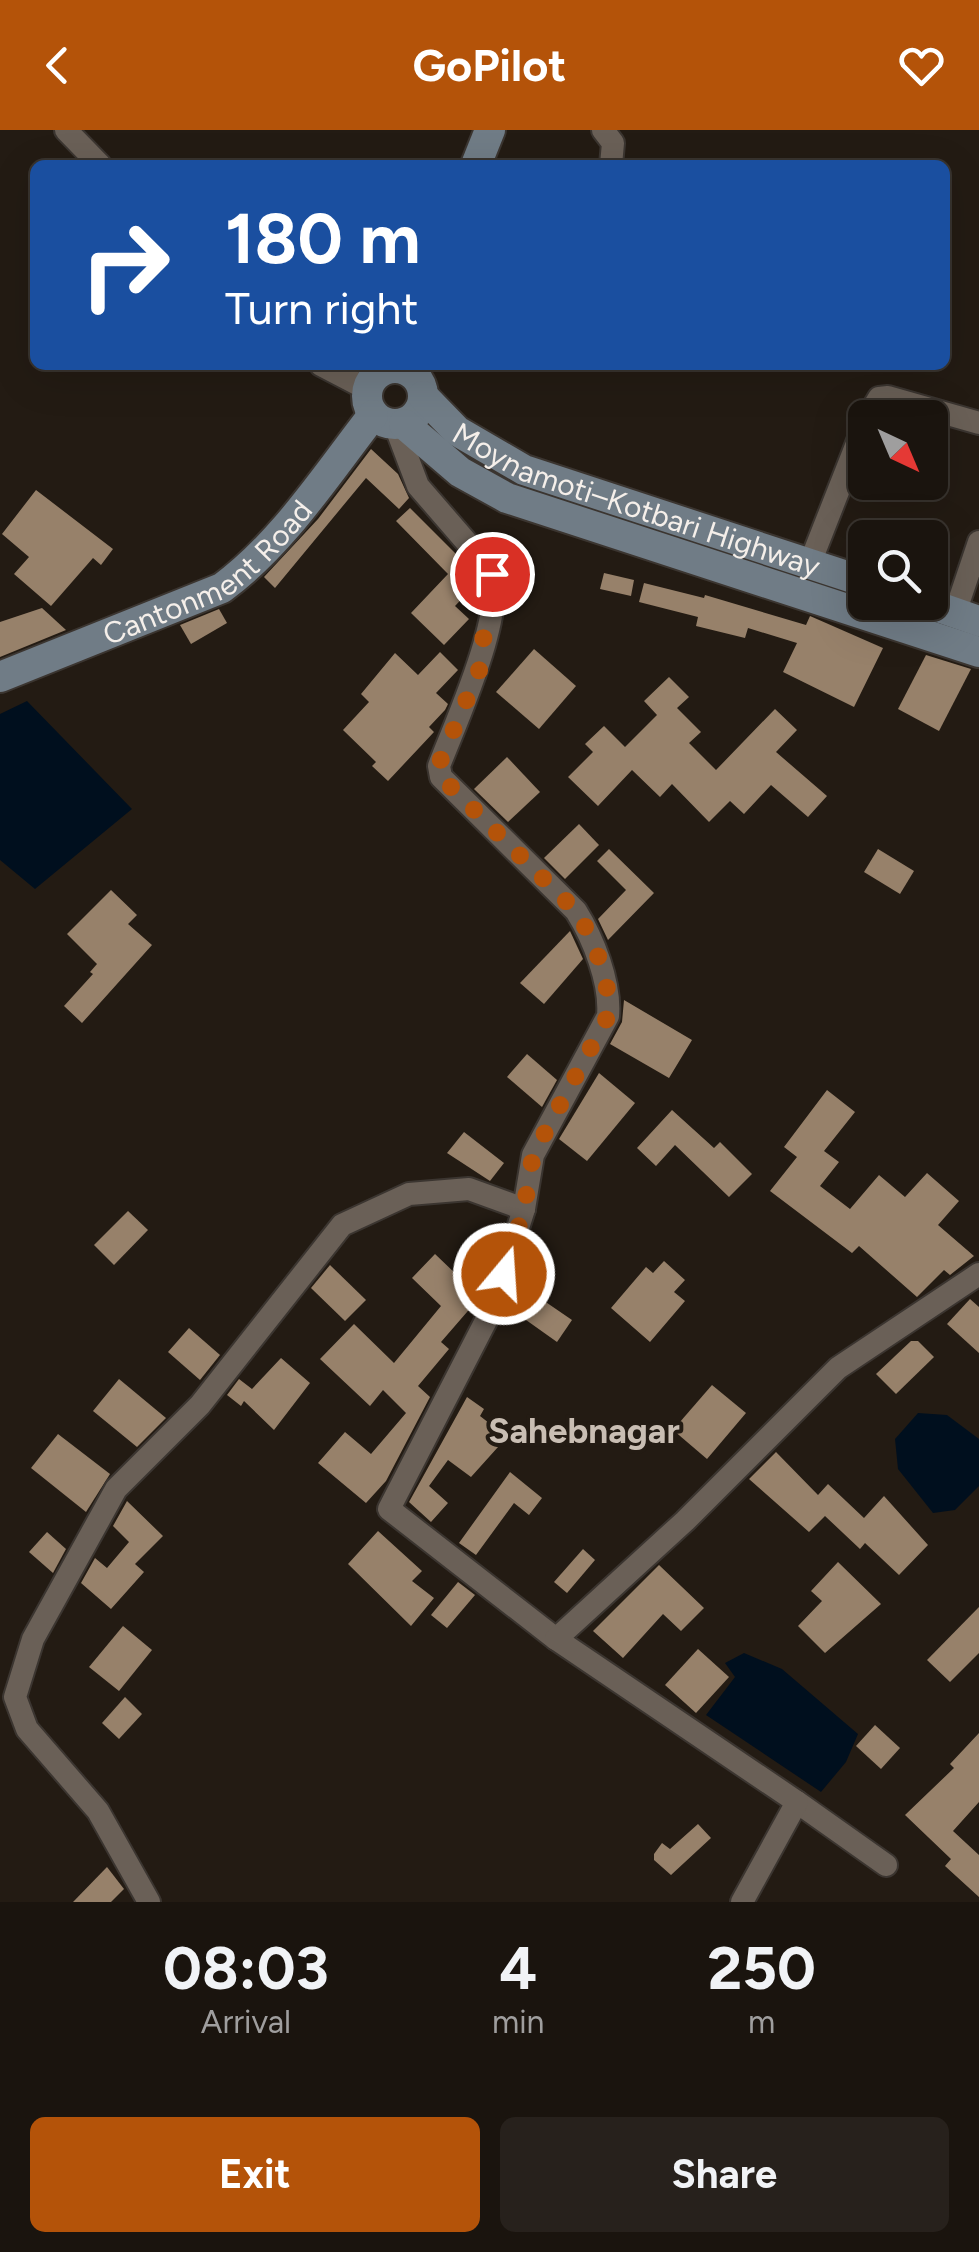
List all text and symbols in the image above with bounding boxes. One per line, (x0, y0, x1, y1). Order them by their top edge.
icon: back (30, 38, 85, 93)
text: GoPilot (413, 38, 566, 92)
icon: heart (894, 38, 949, 93)
text: 180 m (225, 196, 420, 281)
icon: right (60, 200, 190, 330)
text: Turn right (225, 281, 418, 335)
north arrow (848, 400, 948, 500)
map controls (848, 400, 948, 620)
street label: Moynamoti–Kotbari Highway (446, 414, 825, 585)
street label: Cantonment Road (97, 492, 320, 652)
button: search (848, 520, 948, 620)
pin (450, 532, 535, 617)
icon: arrive (465, 547, 520, 602)
position arrow (452, 1222, 556, 1326)
district label: Sahebnagar (488, 1410, 680, 1452)
text: 08:03 (163, 1932, 329, 2004)
text: 4 (499, 1932, 537, 2004)
text: 250 (707, 1932, 816, 2004)
text: Arrival (201, 2003, 291, 2041)
text: min (492, 2003, 544, 2041)
text: m (748, 2003, 775, 2041)
button: Exit (30, 2117, 480, 2232)
button: Share (500, 2117, 949, 2232)

